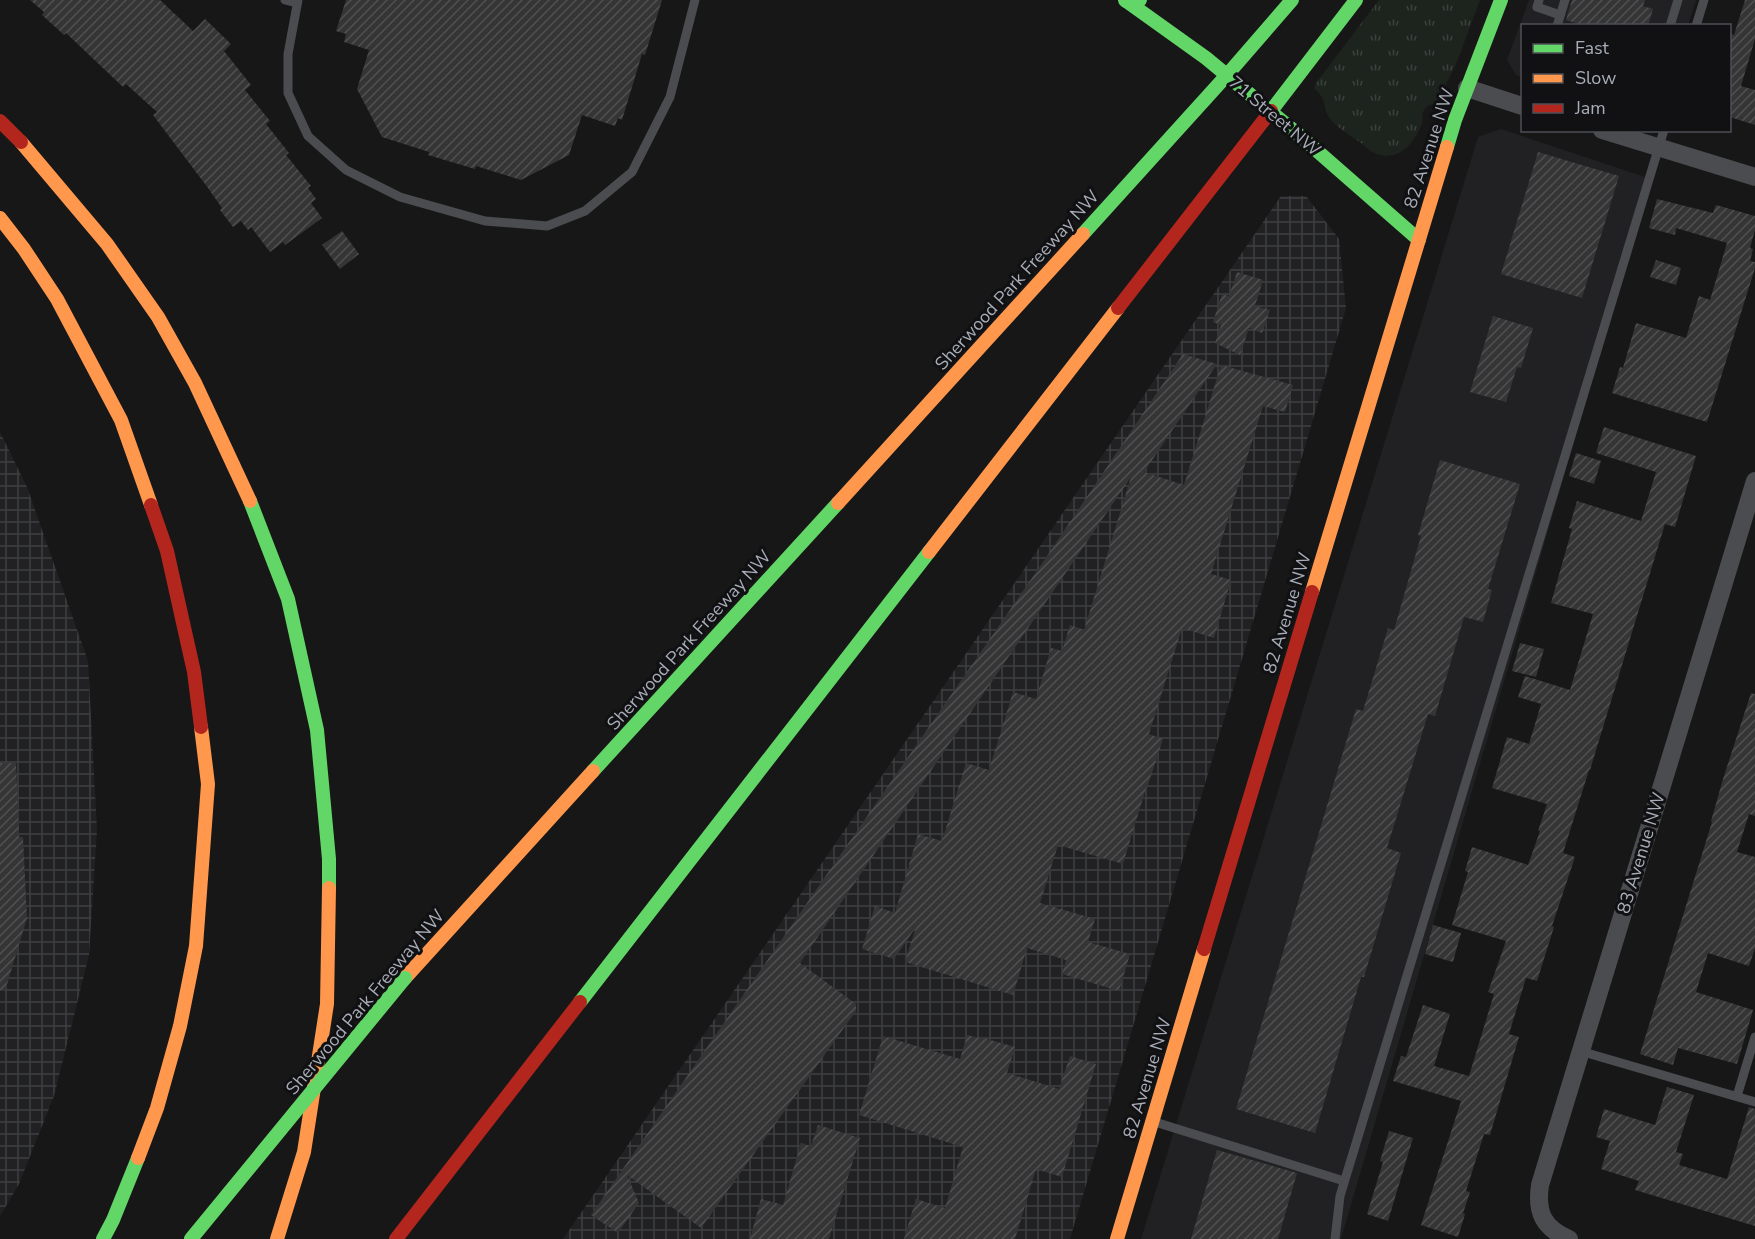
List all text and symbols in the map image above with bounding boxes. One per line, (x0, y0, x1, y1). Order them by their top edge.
legend (1521, 24, 1731, 132)
text: Fast (1575, 36, 1610, 60)
text: Slow (1575, 66, 1616, 90)
street label: 71 Street NW (1224, 70, 1326, 162)
street label: 82 Avenue NW (1398, 85, 1460, 211)
text: Jam (1574, 96, 1606, 120)
street label: Sherwood Park Freeway NW (929, 185, 1105, 375)
street label: Sherwood Park Freeway NW (601, 545, 777, 735)
street label: 82 Avenue NW (1257, 549, 1317, 676)
street label: 83 Avenue NW (1611, 789, 1671, 916)
street label: Sherwood Park Freeway NW (280, 904, 450, 1100)
street label: 82 Avenue NW (1117, 1014, 1177, 1141)

